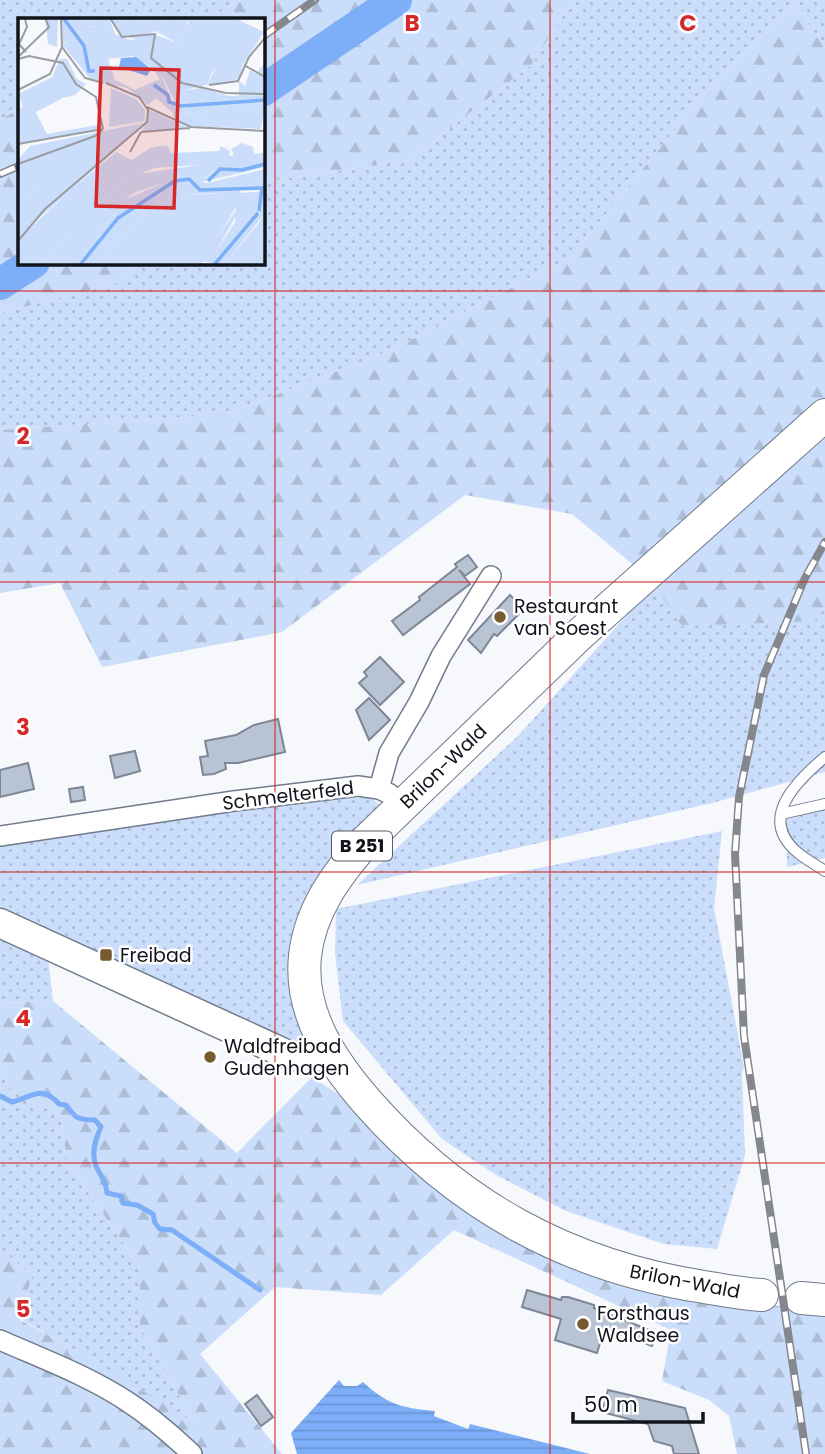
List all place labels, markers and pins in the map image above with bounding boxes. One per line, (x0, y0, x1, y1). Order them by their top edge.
place label: Restaurant van Soest (514, 593, 618, 642)
marker: Restaurant van Soest (492, 609, 508, 625)
place label: Freibad (120, 942, 192, 969)
marker: Freibad (98, 947, 114, 963)
place label: Waldfreibad Gudenhagen (224, 1033, 350, 1082)
marker: Waldfreibad Gudenhagen (202, 1049, 218, 1065)
place label: Forsthaus Waldsee (597, 1300, 690, 1349)
marker: Forsthaus Waldsee (575, 1316, 591, 1332)

